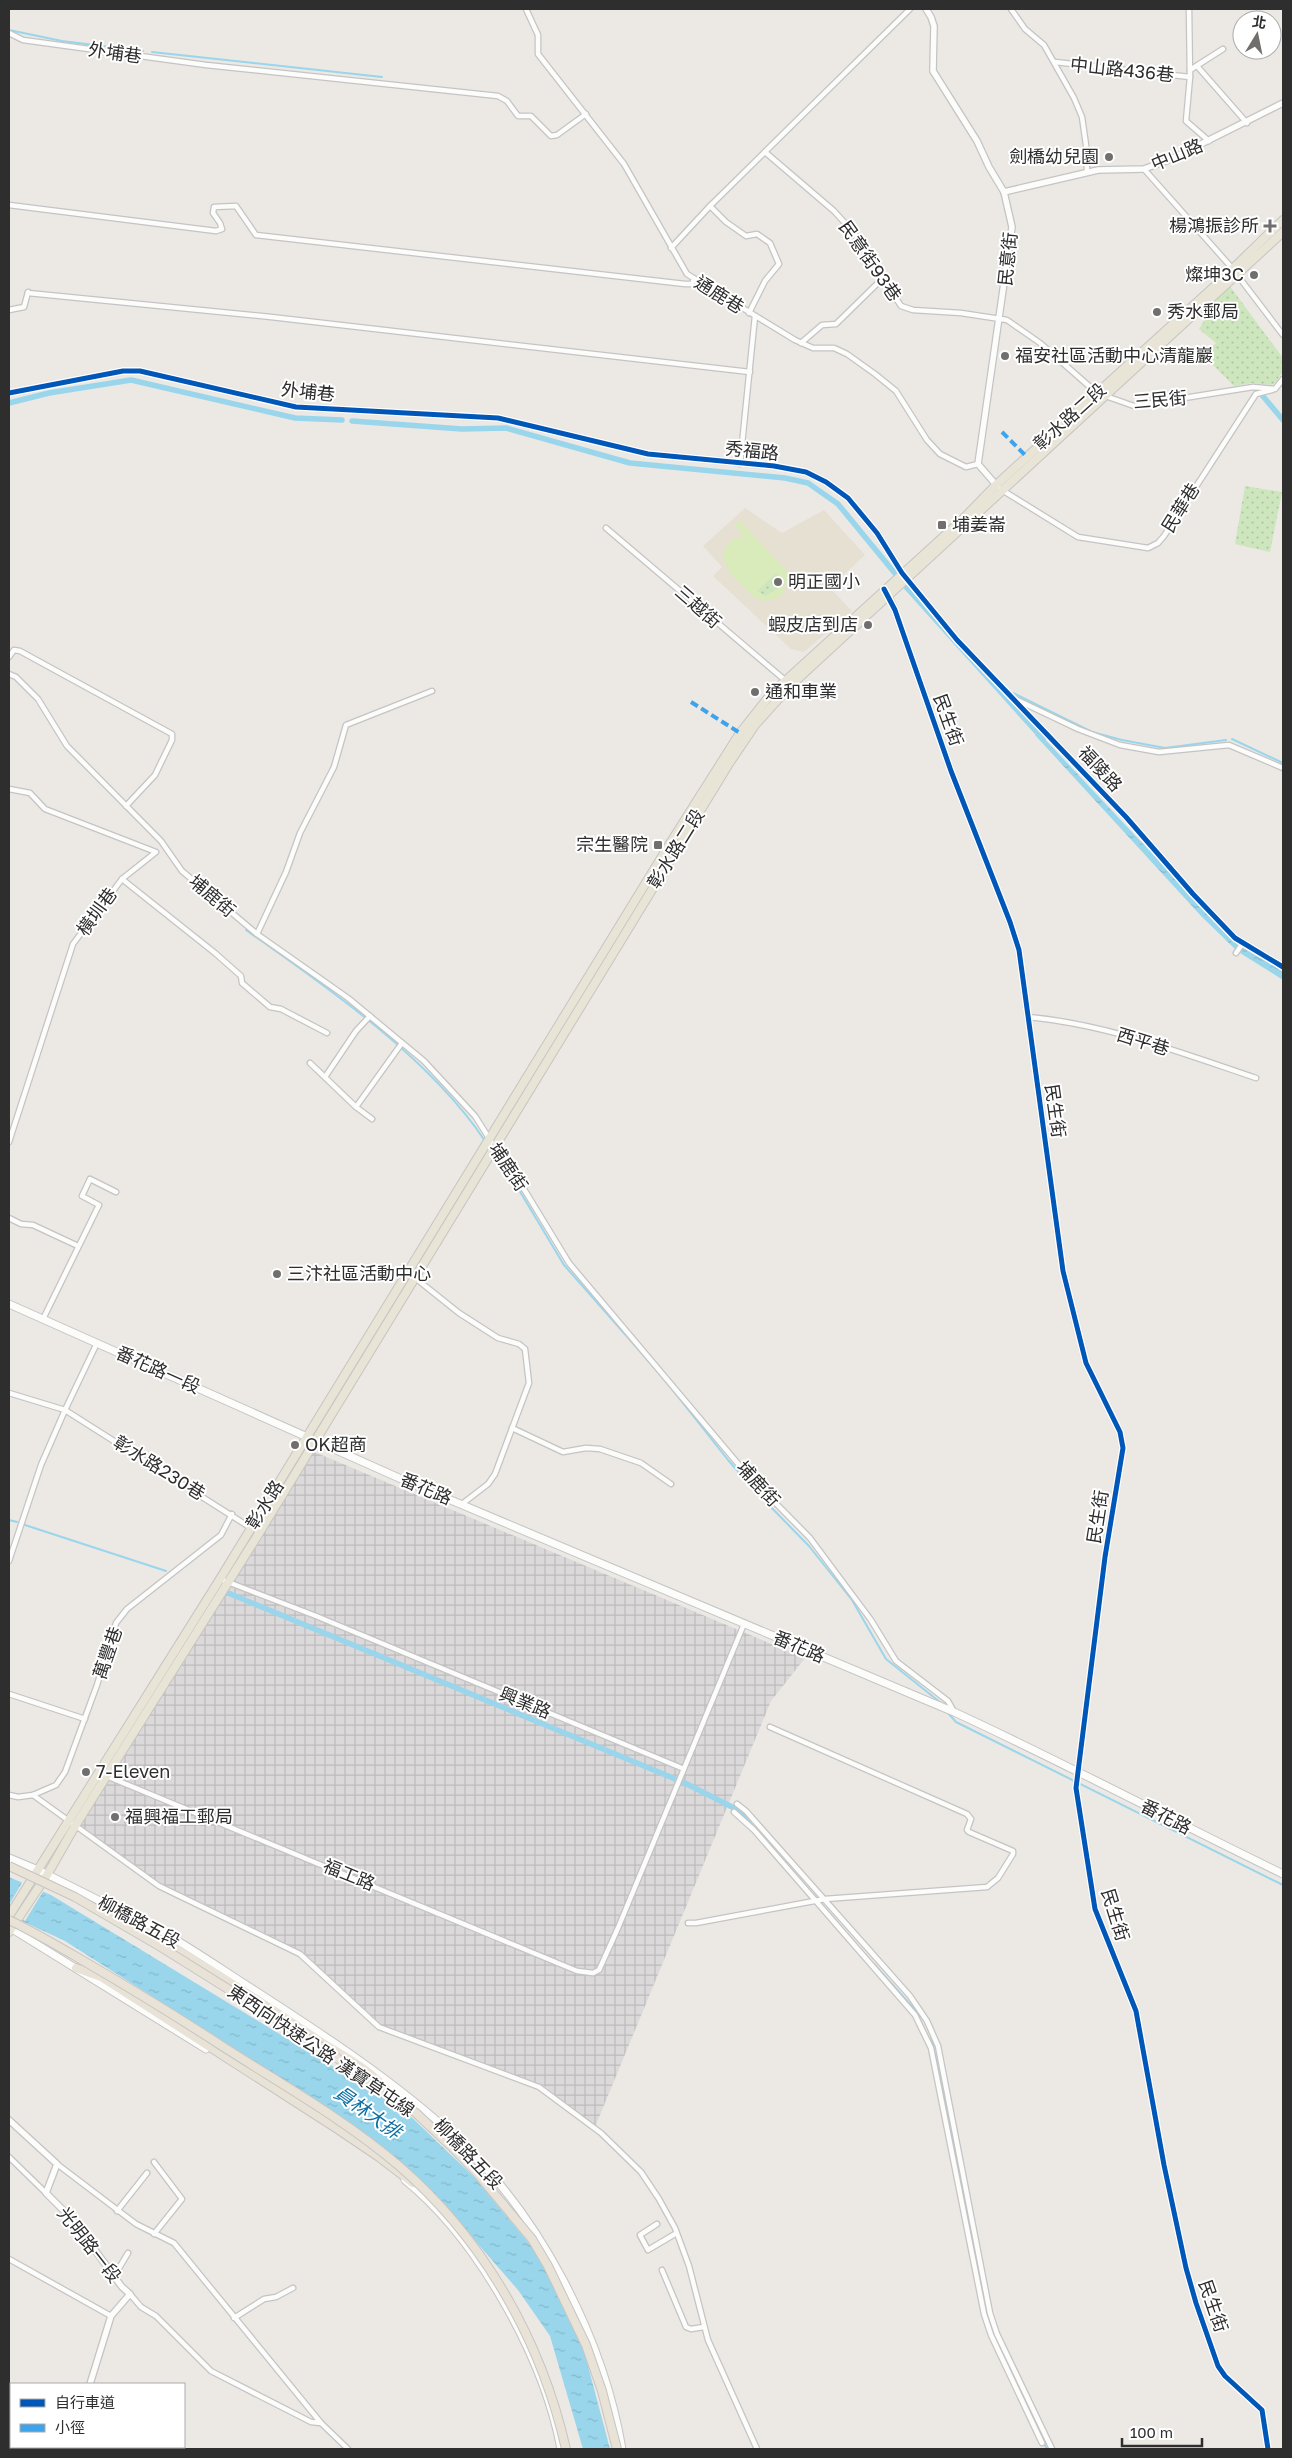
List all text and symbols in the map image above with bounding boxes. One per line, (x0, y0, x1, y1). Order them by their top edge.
north arrow (1232, 10, 1282, 60)
text: 北 (1251, 12, 1268, 31)
street label: 外埔巷 (87, 37, 143, 67)
street label: 中山路436巷 (1069, 53, 1175, 85)
street label: 中山路 (1147, 133, 1206, 175)
place label: 劍橋幼兒園 (1009, 145, 1099, 167)
marker: 劍橋幼兒園 (1103, 151, 1115, 163)
place label: 楊鴻振診所 (1169, 214, 1259, 236)
street label: 民意街93巷 (835, 216, 907, 305)
marker: 楊鴻振診所 (1263, 219, 1277, 233)
street label: 民意街 (993, 231, 1021, 287)
place label: 燦坤3C (1185, 263, 1244, 285)
marker: 燦坤3C (1248, 269, 1260, 281)
street label: 通鹿巷 (691, 271, 748, 318)
place label: 秀水郵局 (1167, 300, 1239, 322)
marker: 秀水郵局 (1151, 306, 1163, 318)
place label: 福安社區活動中心清龍巖 (1015, 344, 1213, 366)
marker: 福安社區活動中心清龍巖 (999, 350, 1011, 362)
street label: 外埔巷 (280, 377, 336, 405)
street label: 彰水路二段 (1029, 378, 1110, 455)
street label: 三民街 (1132, 386, 1188, 412)
street label: 秀福路 (724, 436, 780, 464)
street label: 民華巷 (1157, 479, 1204, 536)
place label: 埔姜崙 (952, 513, 1006, 535)
marker: 埔姜崙 (936, 519, 948, 531)
place label: 明正國小 (788, 570, 860, 592)
marker: 明正國小 (772, 576, 784, 588)
street label: 三越街 (671, 580, 726, 632)
place label: 蝦皮店到店 (768, 613, 858, 635)
marker: 蝦皮店到店 (862, 619, 874, 631)
place label: 通和車業 (765, 680, 837, 702)
marker: 通和車業 (749, 686, 761, 698)
street label: 民生街 (929, 691, 969, 749)
street label: 福陵路 (1074, 741, 1127, 796)
street label: 彰水路二段 (642, 804, 708, 892)
place label: 宗生醫院 (576, 833, 648, 855)
marker: 宗生醫院 (652, 839, 664, 851)
street label: 埔鹿街 (185, 869, 240, 921)
street label: 橫圳巷 (71, 883, 121, 940)
street label: 西平巷 (1114, 1023, 1172, 1059)
street label: 民生街 (1041, 1083, 1071, 1139)
street label: 埔鹿街 (485, 1138, 533, 1195)
place label: 三汴社區活動中心 (287, 1262, 431, 1284)
marker: 三汴社區活動中心 (271, 1268, 283, 1280)
street label: 番花路一段 (113, 1341, 204, 1397)
street label: 彰水路230巷 (110, 1430, 210, 1504)
place label: OK超商 (305, 1433, 367, 1455)
marker: OK超商 (289, 1439, 301, 1451)
street label: 埔鹿街 (732, 1456, 785, 1511)
street label: 番花路 (397, 1467, 456, 1509)
street label: 彰水路 (241, 1476, 288, 1533)
street label: 民生街 (1082, 1488, 1112, 1545)
street label: 萬豐巷 (88, 1624, 126, 1682)
street label: 番花路 (770, 1625, 829, 1667)
street label: 興業路 (496, 1682, 555, 1722)
place label: 7-Eleven (96, 1760, 170, 1782)
marker: 7-Eleven (80, 1766, 92, 1778)
street label: 番花路 (1137, 1794, 1196, 1838)
place label: 福興福工郵局 (125, 1805, 233, 1827)
marker: 福興福工郵局 (109, 1811, 121, 1823)
street label: 福工路 (320, 1854, 379, 1894)
street label: 民生街 (1098, 1886, 1134, 1944)
street label: 柳橋路五段 (95, 1890, 184, 1952)
street label: 東西向快速公路 漢寶草屯線 (224, 1979, 419, 2121)
water label: 員林大排 (331, 2080, 408, 2145)
street label: 柳橋路五段 (430, 2113, 508, 2193)
street label: 光明路一段 (53, 2202, 126, 2287)
street label: 民生街 (1195, 2277, 1233, 2335)
legend (10, 2383, 185, 2448)
text: 自行車道 (55, 2393, 115, 2411)
scale bar (1122, 2416, 1202, 2448)
text: 小徑 (55, 2418, 85, 2436)
text: 100 m (1130, 2423, 1173, 2441)

